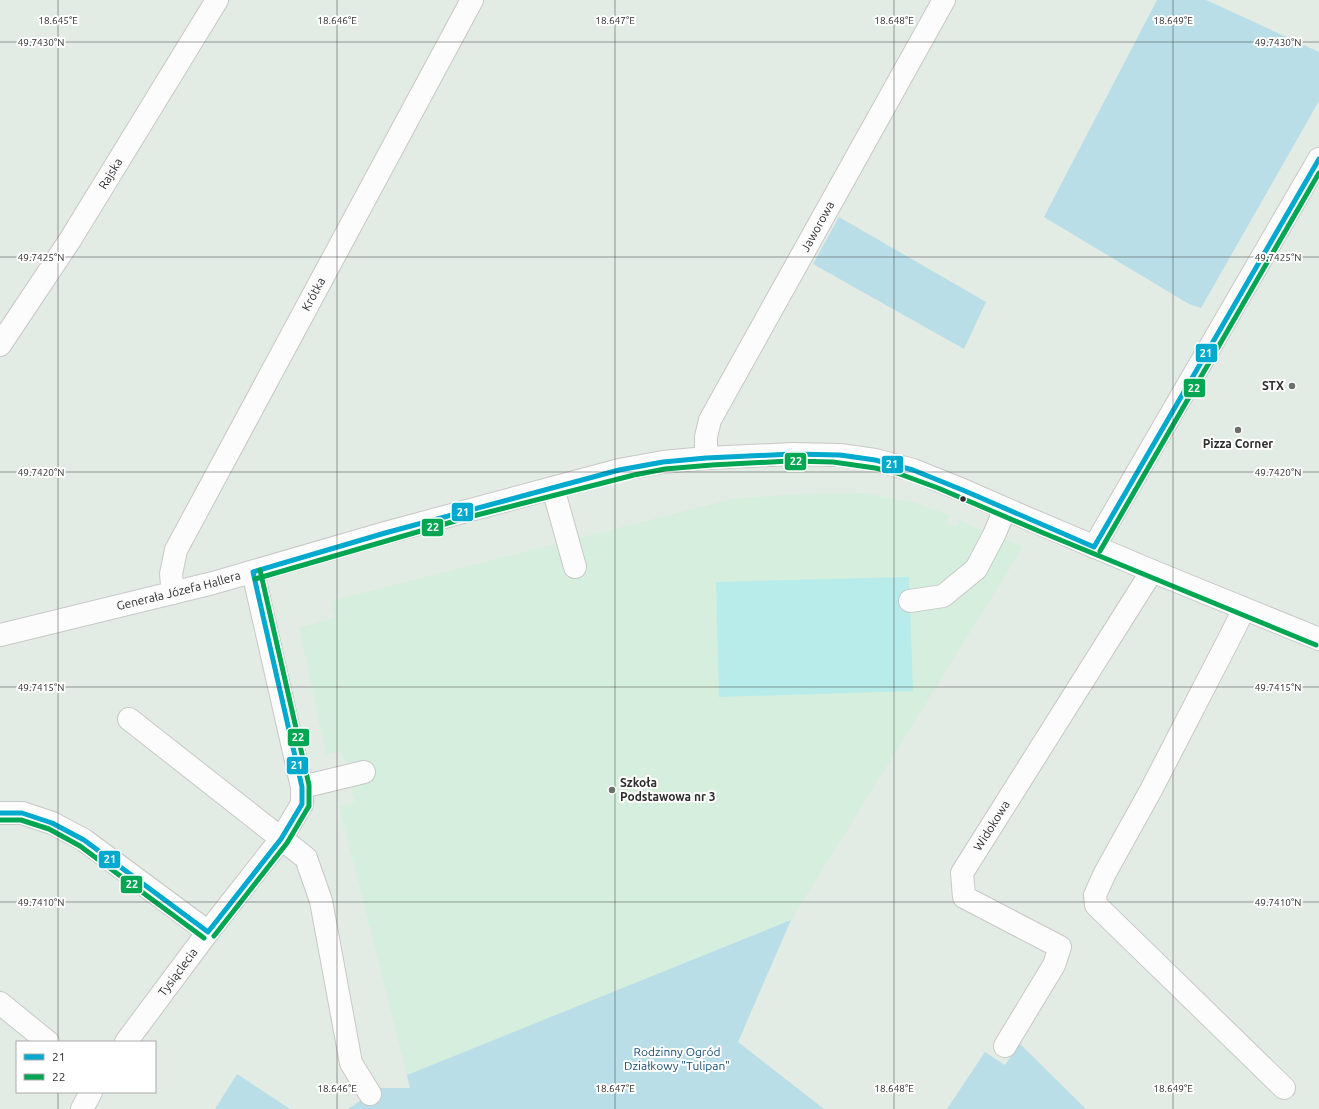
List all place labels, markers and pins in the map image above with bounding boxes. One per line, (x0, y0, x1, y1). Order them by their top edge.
place label: STX (1262, 379, 1284, 392)
marker: STX (1287, 381, 1297, 391)
marker: Pizza Corner (1233, 425, 1243, 435)
place label: Pizza Corner (1203, 437, 1273, 450)
unlabelled marker (958, 494, 968, 504)
place label: Szkoła Podstawowa nr 3 (620, 776, 716, 803)
marker: Szkoła Podstawowa nr 3 (607, 785, 617, 795)

